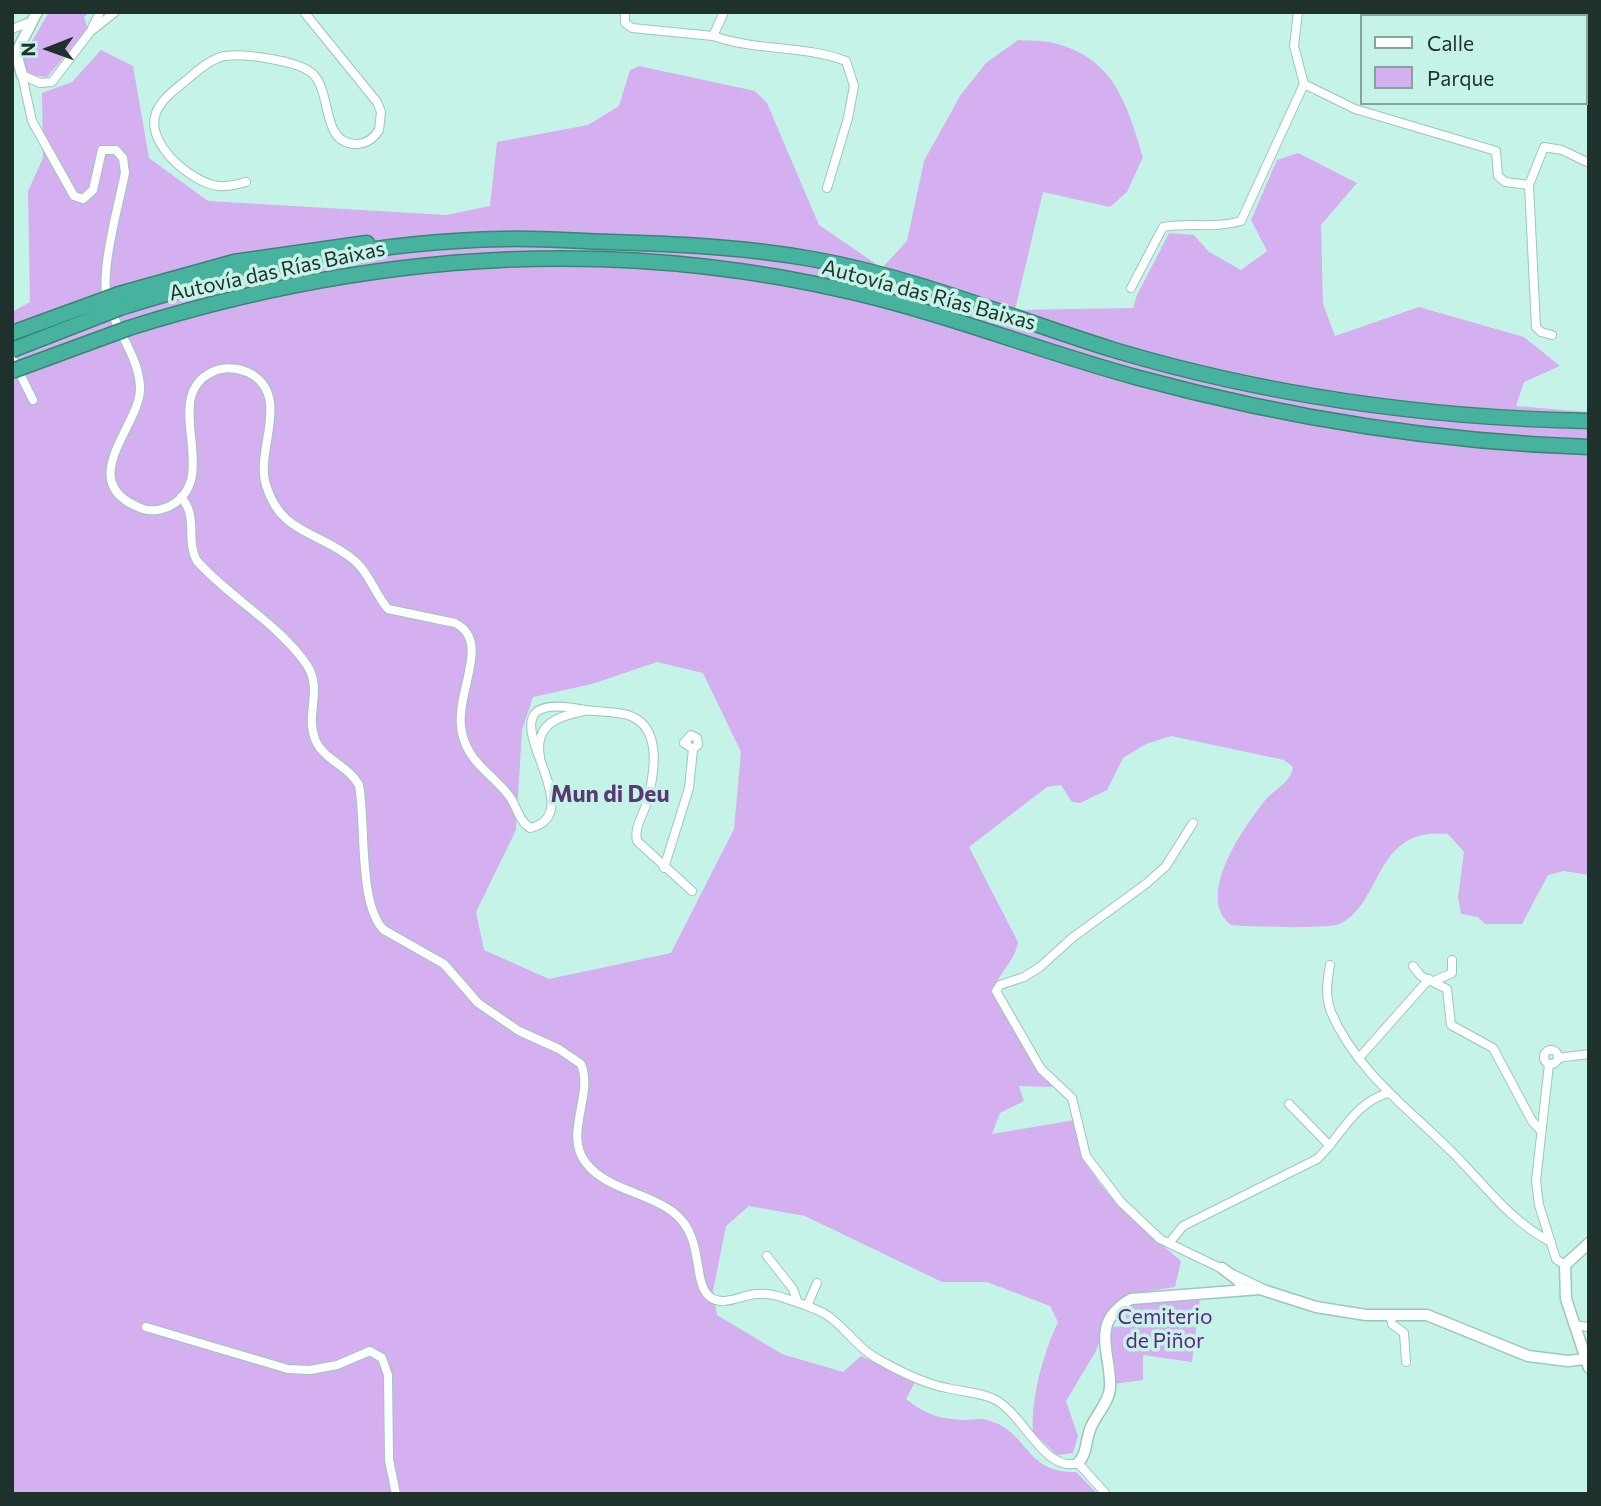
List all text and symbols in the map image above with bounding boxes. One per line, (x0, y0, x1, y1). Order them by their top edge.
north arrow (14, 14, 84, 84)
legend (1360, 14, 1587, 105)
text: Calle (1427, 30, 1474, 55)
text: N (16, 42, 39, 57)
text: Parque (1427, 65, 1494, 90)
street label: Autovía das Rías Baixas (167, 236, 387, 306)
street label: Autovía das Rías Baixas (819, 254, 1039, 336)
district label: Mun di Deu (550, 780, 670, 808)
park label: Cemiterio de Piñor (1117, 1304, 1213, 1354)

